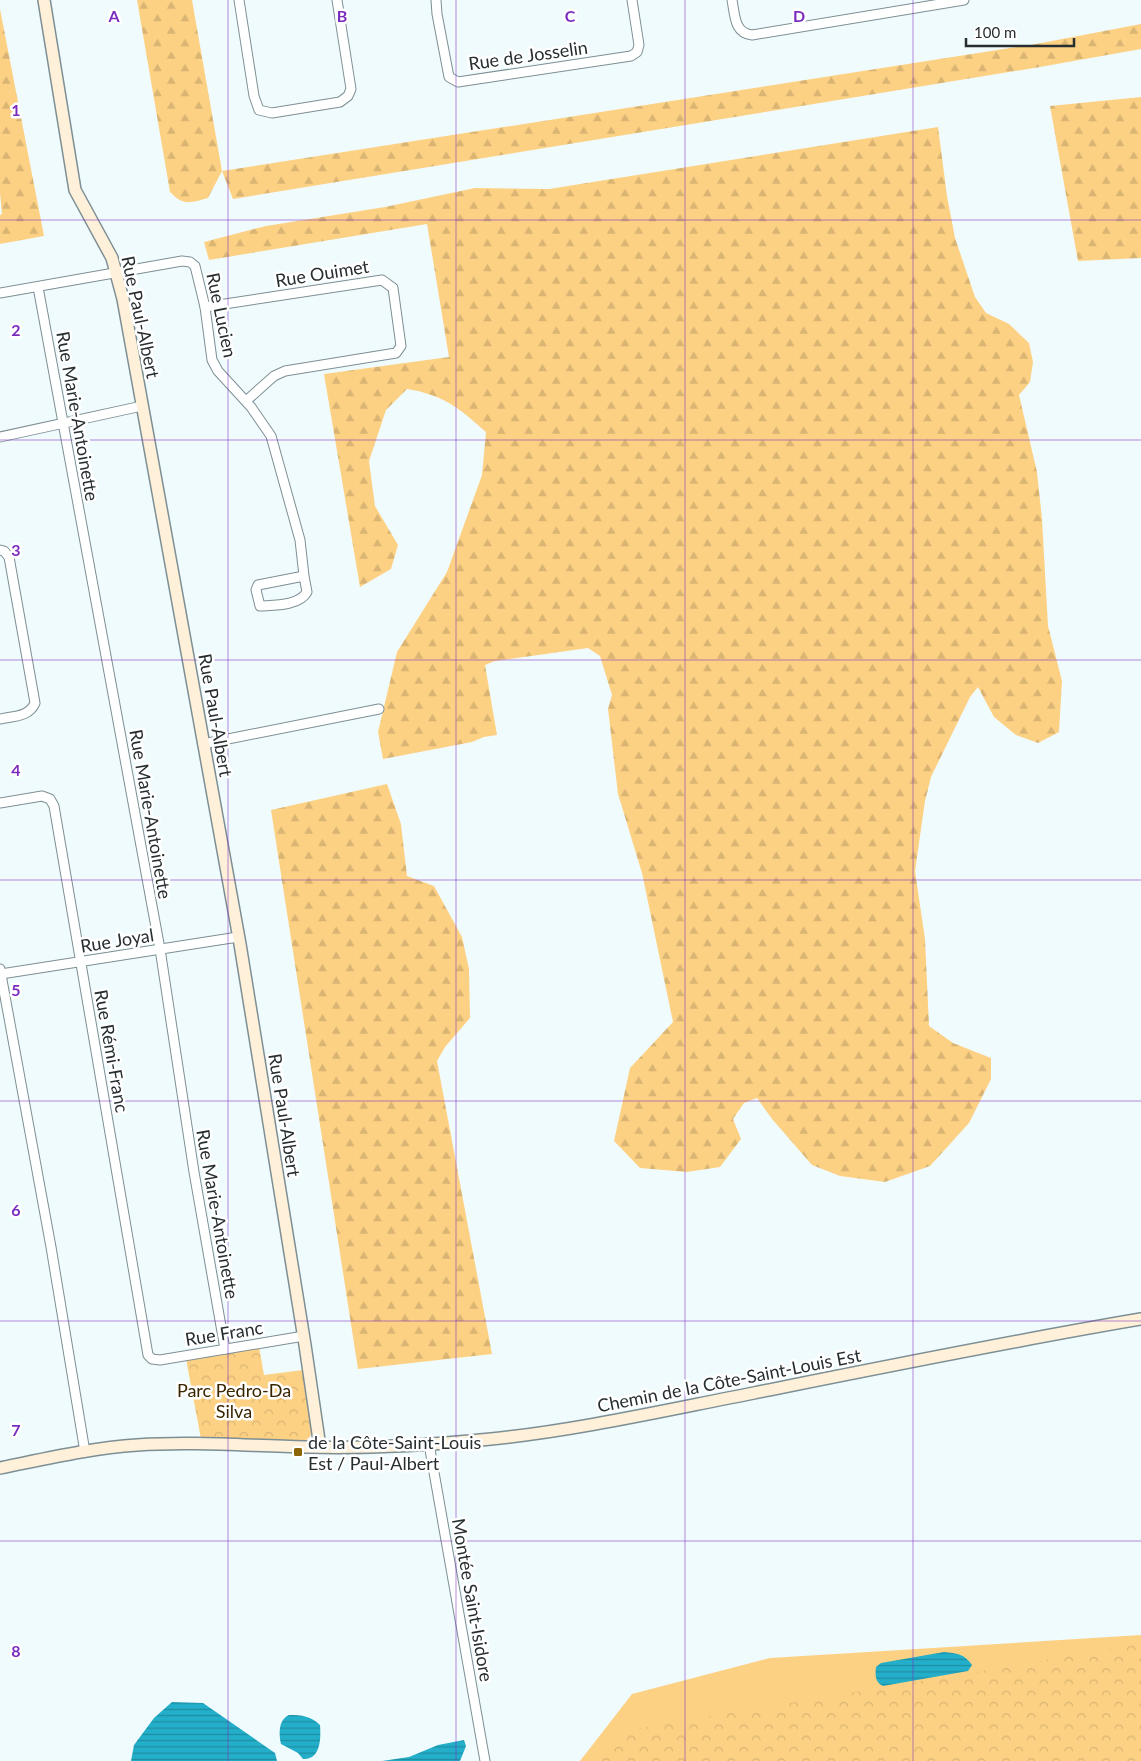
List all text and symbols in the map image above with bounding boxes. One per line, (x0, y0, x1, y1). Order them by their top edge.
text: A (107, 6, 120, 25)
text: B (337, 6, 347, 25)
text: C (565, 6, 576, 25)
text: D (793, 6, 805, 25)
scale bar (966, 15, 1074, 47)
text: 100 m (974, 23, 1016, 41)
street label: Rue de Josselin (467, 36, 589, 74)
text: 1 (11, 100, 21, 119)
street label: Rue Paul-Albert (117, 254, 165, 381)
street label: Rue Ouimet (274, 255, 371, 291)
street label: Rue Lucien (202, 271, 242, 359)
text: 2 (11, 320, 21, 339)
street label: Rue Marie-Antoinette (52, 330, 104, 502)
text: 3 (11, 540, 21, 559)
street label: Rue Paul-Albert (194, 652, 238, 779)
street label: Rue Marie-Antoinette (125, 728, 177, 900)
text: 4 (11, 760, 21, 779)
street label: Rue Joyal (79, 923, 155, 957)
text: 5 (11, 980, 21, 999)
street label: Rue Rémi-Franc (90, 988, 134, 1115)
street label: Rue Paul-Albert (264, 1052, 306, 1179)
street label: Rue Marie-Antoinette (192, 1128, 244, 1300)
text: 6 (11, 1200, 21, 1219)
street label: Rue Franc (184, 1316, 265, 1350)
street label: Chemin de la Côte-Saint-Louis Est (595, 1344, 863, 1416)
park label: Parc Pedro-Da Silva (177, 1379, 291, 1422)
text: 7 (11, 1420, 21, 1439)
place label: de la Côte-Saint-Louis Est / Paul-Albert (308, 1431, 482, 1474)
marker: de la Côte-Saint-Louis Est / Paul-Albert (292, 1446, 304, 1458)
street label: Montée Saint-Isidore (448, 1517, 498, 1683)
text: 8 (11, 1641, 21, 1660)

